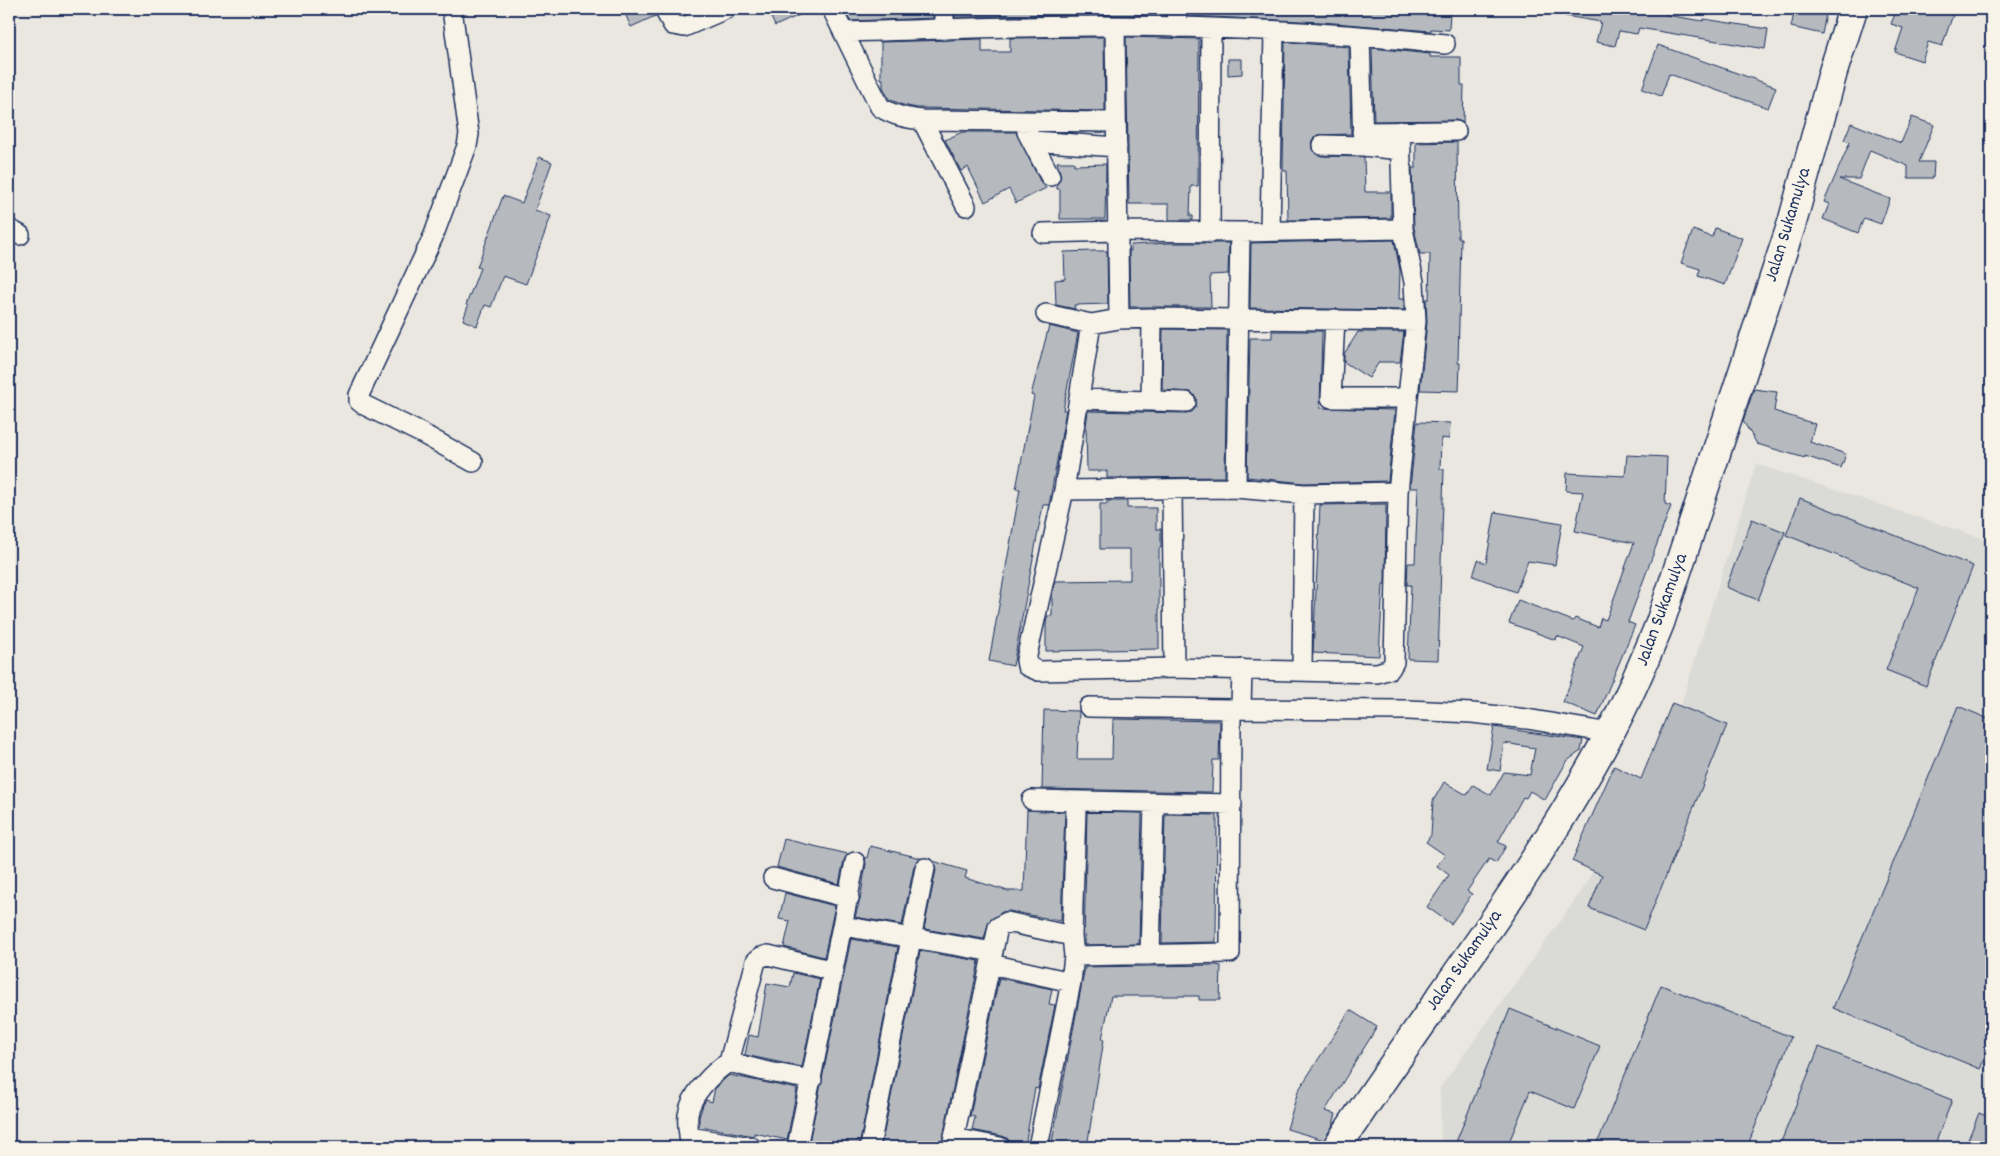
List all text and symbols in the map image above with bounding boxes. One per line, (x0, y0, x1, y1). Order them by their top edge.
street label: Jalan Sukamulya (1759, 164, 1819, 285)
street label: Jalan Sukamulya (1630, 549, 1696, 670)
street label: Jalan Sukamulya (1420, 904, 1511, 1017)

